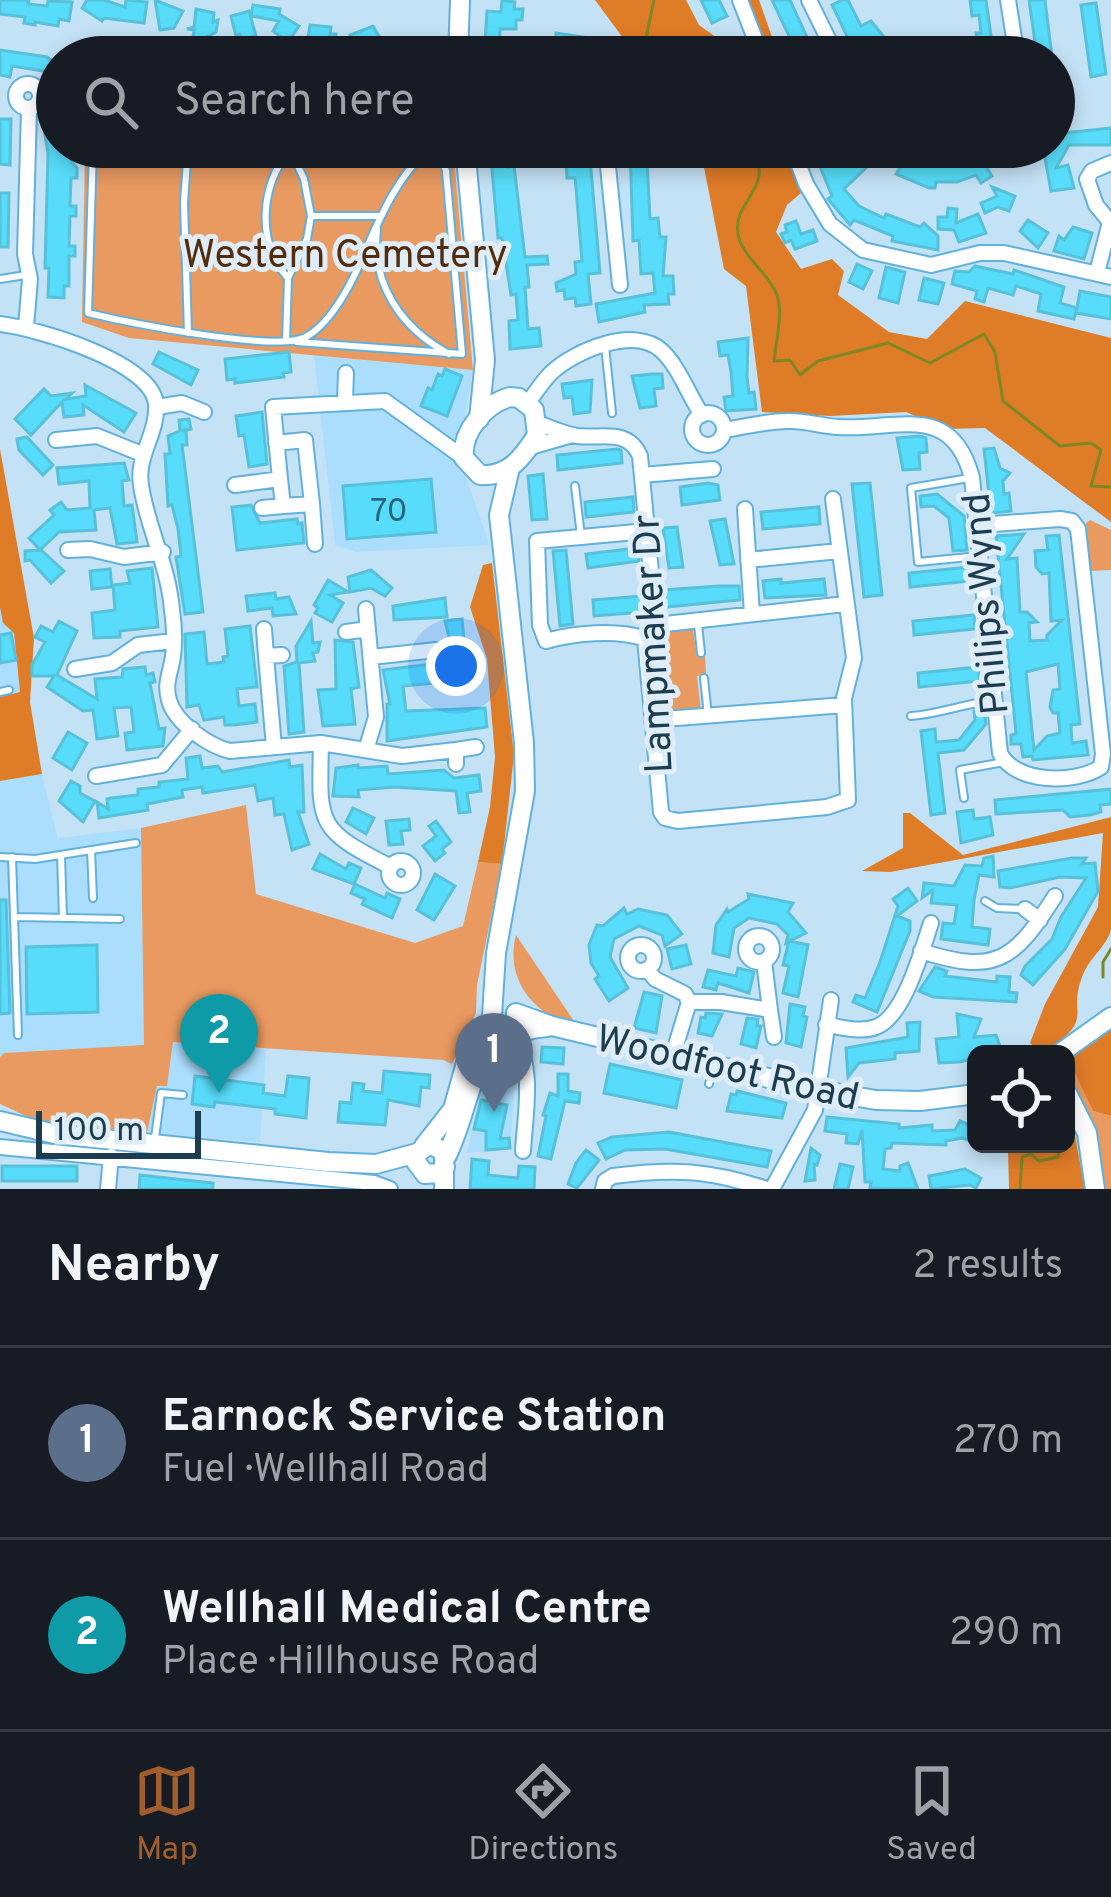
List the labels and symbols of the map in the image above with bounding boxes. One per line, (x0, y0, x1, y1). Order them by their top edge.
park label: Western Cemetery (182, 233, 508, 282)
street label: Philips Wynd (954, 491, 1023, 717)
house number: 70 (370, 492, 408, 534)
street label: Lampmaker Dr (624, 513, 687, 774)
your location (426, 636, 486, 696)
pin: 2 (180, 994, 258, 1093)
pin: 1 (455, 1013, 533, 1112)
street label: Woodfoot Road (591, 1016, 863, 1124)
scale bar (36, 1105, 201, 1158)

